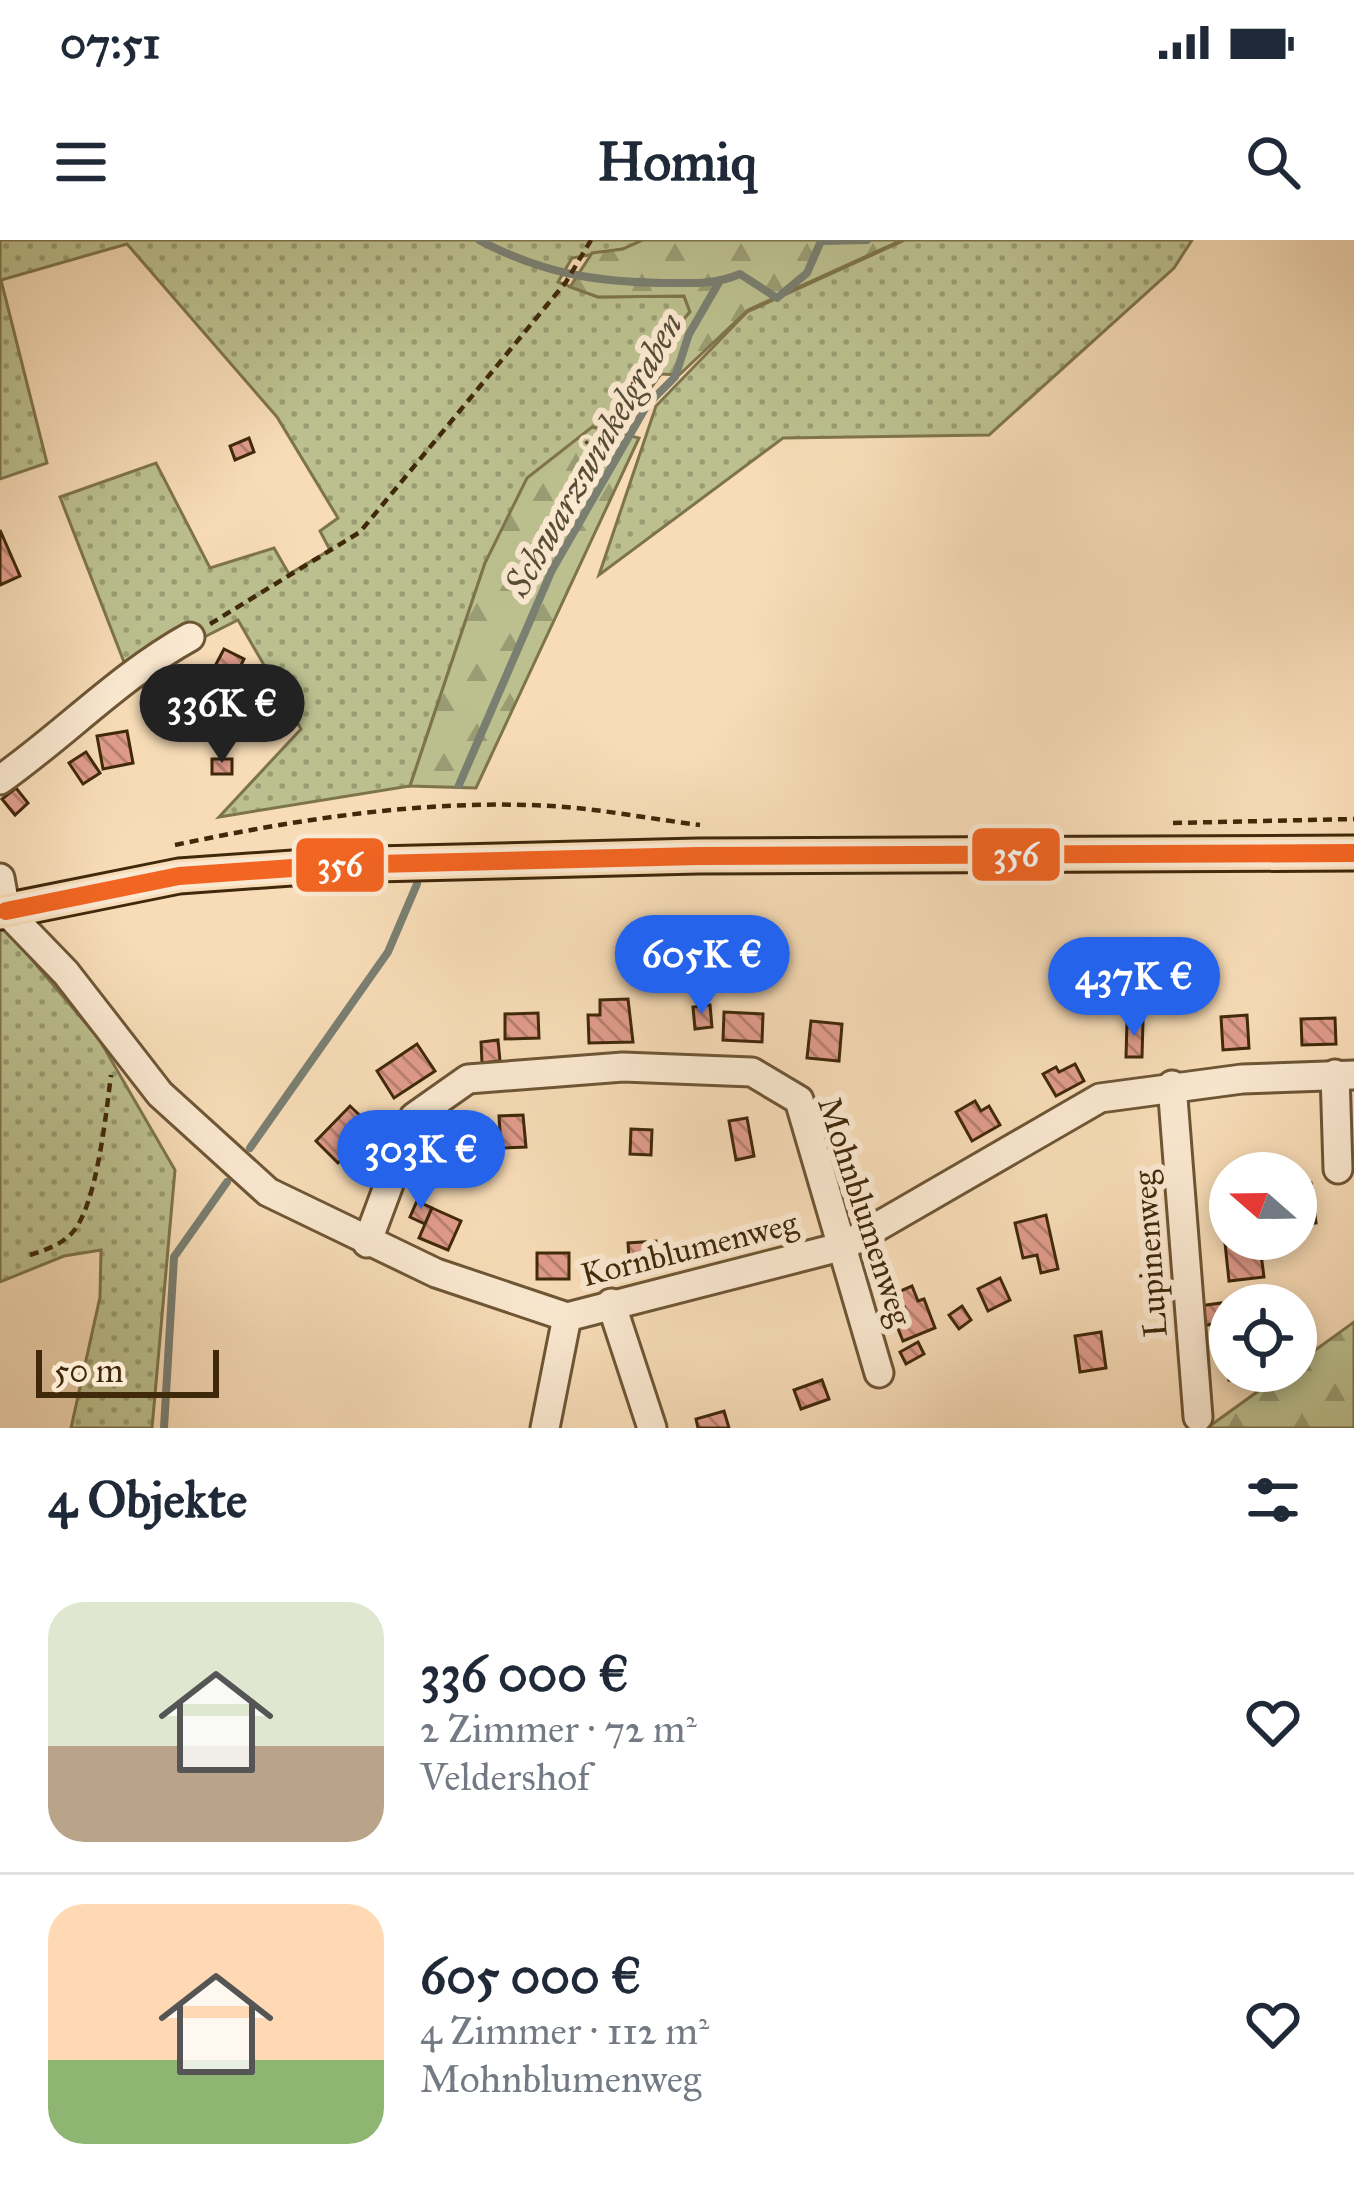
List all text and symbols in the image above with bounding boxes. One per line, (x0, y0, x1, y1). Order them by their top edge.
text: 07:51 (60, 15, 160, 70)
icon: menu (48, 129, 114, 195)
text: Homiq (597, 129, 757, 195)
icon: search (1240, 129, 1306, 195)
water label: Schwarzwinkelgraben (495, 305, 693, 605)
pin: 336K € (124, 664, 320, 766)
text: 336K € (167, 679, 277, 727)
line badge: 356 (970, 826, 1062, 883)
text: 356 (993, 835, 1041, 875)
line badge: 356 (294, 836, 386, 894)
text: 356 (317, 845, 365, 885)
pin: 605K € (604, 915, 800, 1017)
text: 605K € (642, 930, 762, 978)
pin: 437K € (1036, 937, 1232, 1039)
text: 437K € (1075, 952, 1193, 1000)
street label: Mohnblumenweg (809, 1092, 921, 1331)
pin: 303K € (323, 1110, 519, 1212)
text: 303K € (364, 1125, 478, 1173)
north arrow (1209, 1152, 1317, 1260)
map controls (1209, 1152, 1317, 1392)
street label: Lupinenweg (1124, 1169, 1176, 1339)
street label: Kornblumenweg (577, 1203, 802, 1295)
button: locate (1209, 1284, 1317, 1392)
scale bar (36, 1344, 219, 1397)
text: 50 m (54, 1351, 123, 1391)
icon: filters (1240, 1467, 1306, 1533)
text: 4 Objekte (48, 1469, 247, 1531)
text: 336 000 € (420, 1643, 629, 1705)
icon: home (144, 1650, 288, 1794)
icon: heart (1240, 1689, 1306, 1755)
text: 2 Zimmer · 72 m² (420, 1705, 697, 1753)
text: Veldershof (420, 1753, 590, 1801)
text: 605 000 € (420, 1945, 641, 2007)
icon: home (144, 1952, 288, 2096)
icon: heart (1240, 1991, 1306, 2057)
text: 4 Zimmer · 112 m² (420, 2007, 709, 2055)
text: Mohnblumenweg (420, 2055, 701, 2103)

